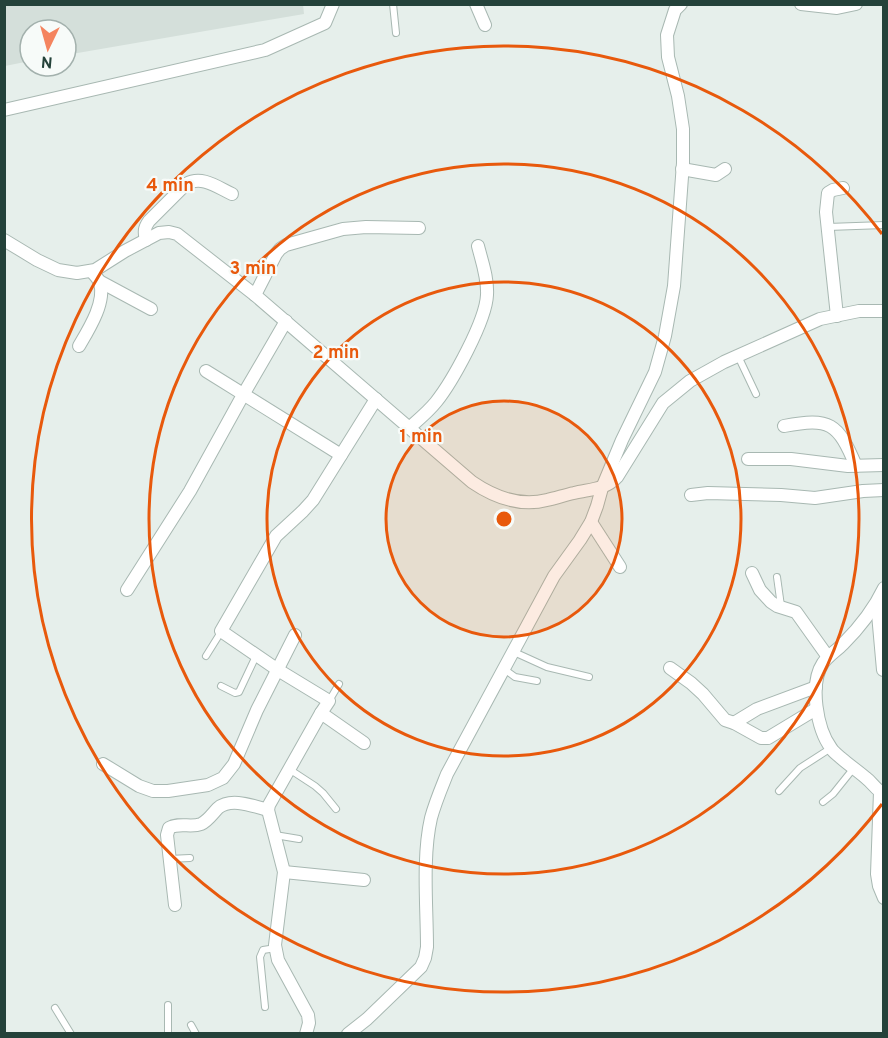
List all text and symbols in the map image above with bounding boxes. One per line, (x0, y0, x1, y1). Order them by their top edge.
north arrow (18, 18, 78, 78)
text: N (40, 50, 53, 71)
text: 4 min (146, 175, 194, 198)
text: 3 min (230, 258, 276, 281)
text: 2 min (312, 342, 360, 365)
text: 1 min (399, 426, 443, 449)
centre of rings (494, 509, 514, 529)

